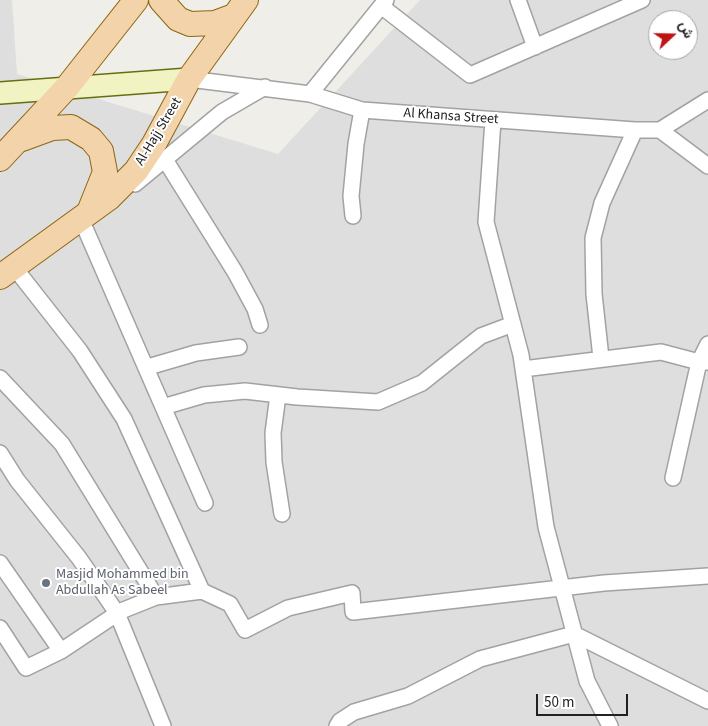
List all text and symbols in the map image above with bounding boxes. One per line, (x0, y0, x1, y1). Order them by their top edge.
north arrow (648, 10, 698, 60)
text: ش (674, 19, 698, 41)
street label: Al-Hajj Street (132, 95, 186, 169)
street label: Al Khansa Street (403, 105, 499, 129)
place label: Masjid Mohammed bin Abdullah As Sabeel (56, 567, 189, 600)
marker: Masjid Mohammed bin Abdullah As Sabeel (40, 577, 52, 589)
scale bar (538, 684, 630, 716)
text: 50 m (544, 692, 574, 713)

